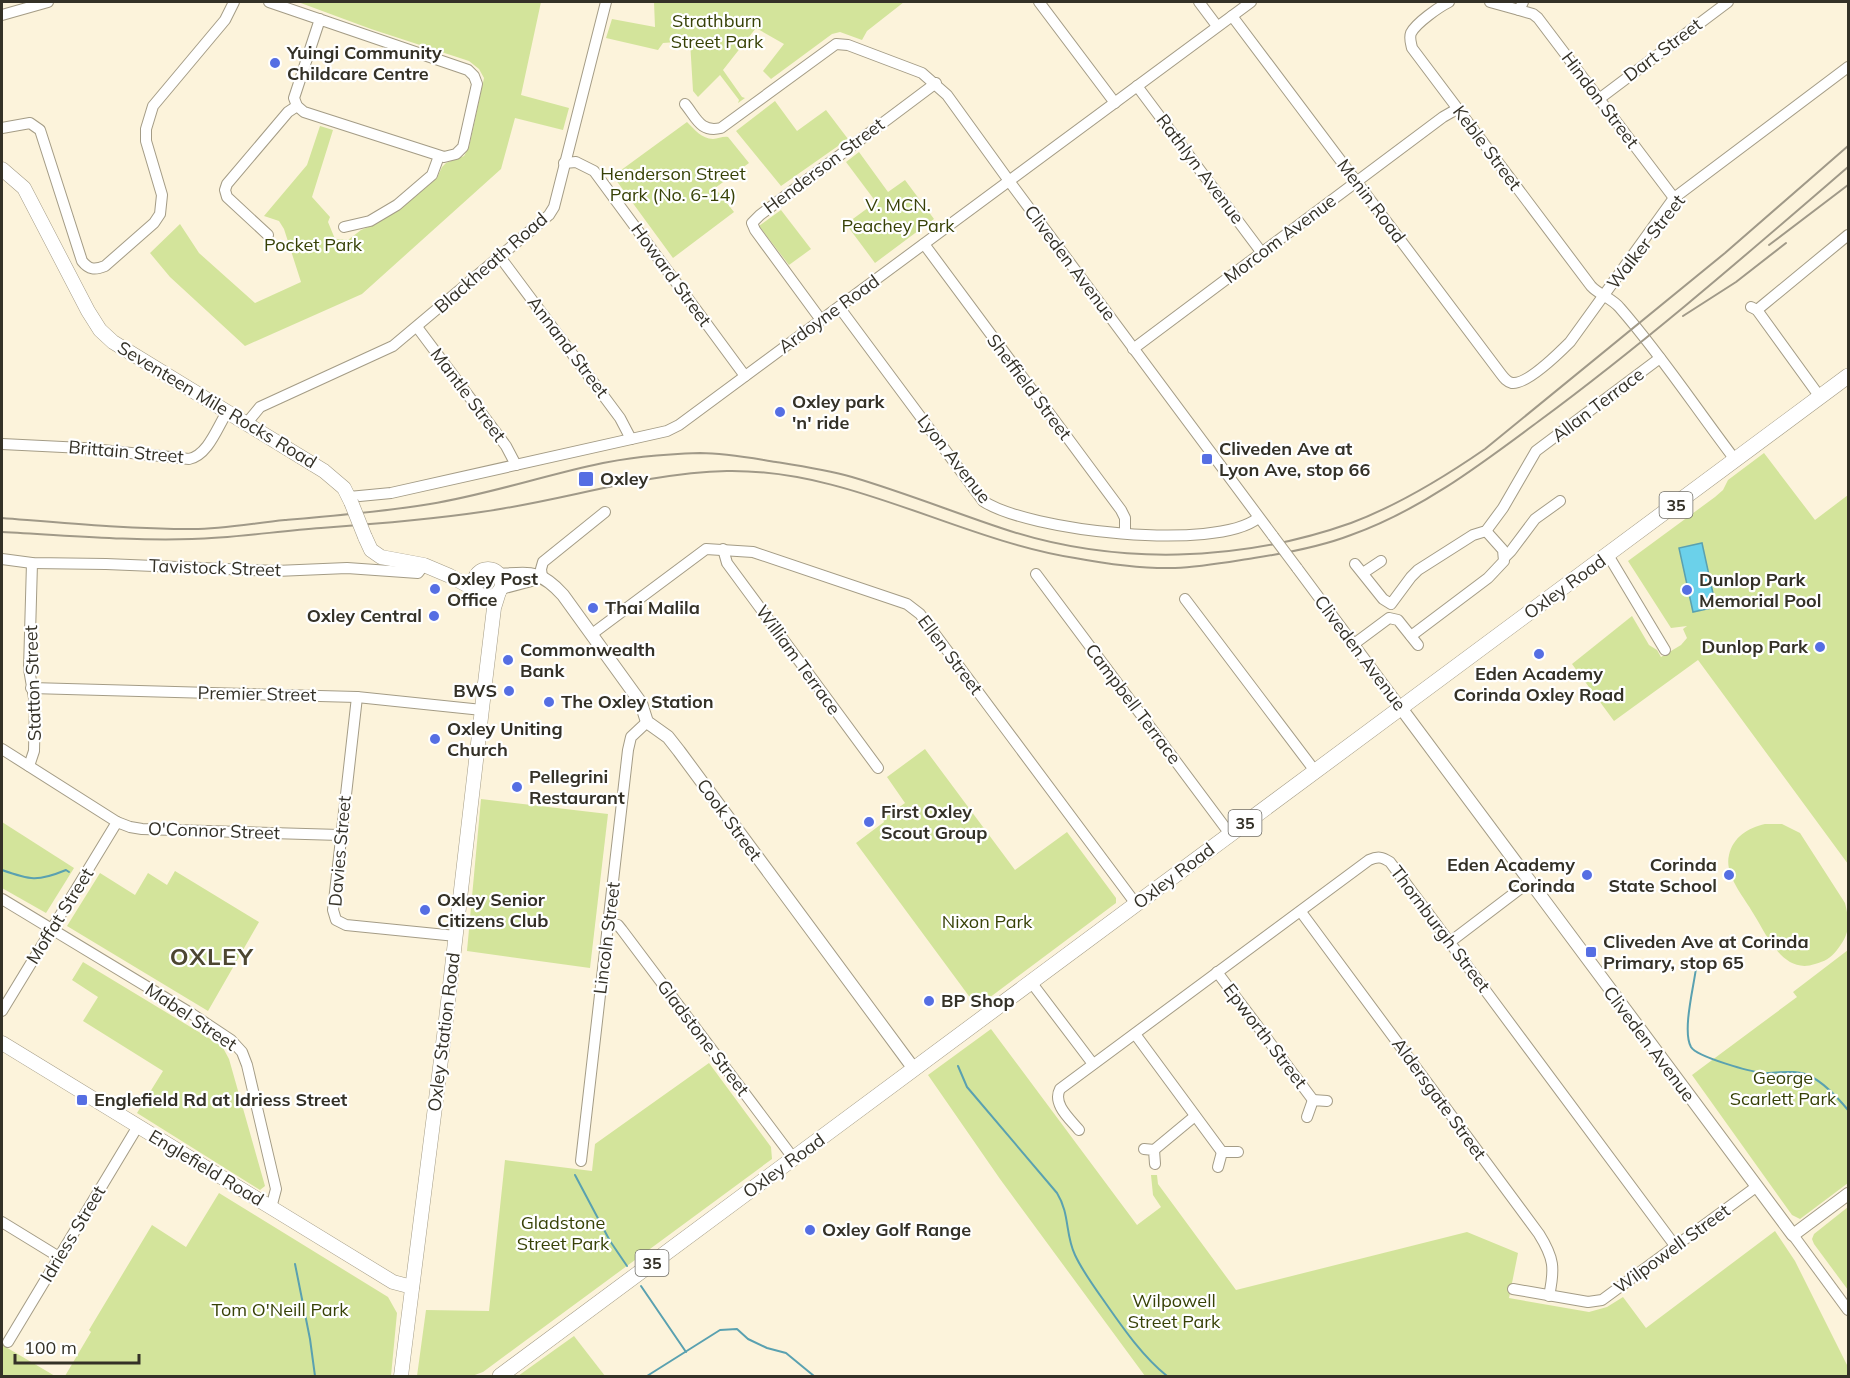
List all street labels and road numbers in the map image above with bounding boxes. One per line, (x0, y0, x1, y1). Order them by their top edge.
street label: Dart Street (1619, 13, 1706, 86)
street label: Hindon Street (1557, 47, 1644, 152)
street label: Keble Street (1448, 101, 1527, 195)
street label: Rathlyn Avenue (1152, 109, 1249, 228)
street label: Henderson Street (759, 113, 889, 219)
street label: Menin Road (1332, 154, 1411, 247)
street label: Morcom Avenue (1219, 189, 1340, 288)
street label: Walker Street (1601, 190, 1690, 294)
street label: Cliveden Avenue (1019, 200, 1121, 325)
street label: Blackheath Road (429, 207, 552, 318)
street label: Howard Street (626, 219, 717, 331)
street label: Ardoyne Road (774, 269, 884, 358)
street label: Annand Street (523, 291, 614, 402)
street label: Sheffield Street (982, 329, 1077, 444)
street label: Seventeen Mile Rocks Road (113, 336, 321, 473)
street label: Mantle Street (426, 343, 511, 446)
street label: Allan Terrace (1547, 362, 1648, 447)
street label: Lyon Avenue (912, 410, 996, 508)
street label: Brittain Street (67, 435, 185, 468)
road number: 35 (1660, 492, 1692, 518)
street label: Oxley Road (1519, 549, 1610, 624)
street label: Tavistock Street (149, 554, 281, 581)
street label: Cliveden Avenue (1309, 590, 1411, 715)
street label: William Terrace (751, 600, 846, 719)
street label: Ellen Street (913, 610, 988, 699)
street label: Statton Street (19, 625, 46, 741)
street label: Campbell Terrace (1081, 639, 1186, 768)
street label: Premier Street (197, 681, 317, 706)
street label: Cook Street (692, 774, 767, 865)
street label: Davies Street (323, 795, 356, 907)
road number: 35 (1228, 810, 1262, 836)
street label: O'Connor Street (148, 817, 280, 844)
street label: Oxley Road (1128, 838, 1219, 914)
street label: Thornburgh Street (1385, 861, 1495, 996)
street label: Moffat Street (21, 863, 98, 968)
street label: Lincoln Street (588, 880, 625, 995)
street label: Oxley Station Road (422, 951, 465, 1113)
street label: Gladstone Street (652, 975, 754, 1100)
street label: Mabel Street (141, 978, 241, 1056)
street label: Epworth Street (1218, 979, 1312, 1093)
street label: Cliveden Avenue (1598, 981, 1700, 1106)
street label: Aldersgate Street (1387, 1033, 1492, 1164)
street label: Englefield Road (145, 1124, 268, 1211)
street label: Oxley Road (738, 1128, 829, 1203)
street label: Idriess Street (35, 1181, 110, 1286)
street label: Wilpowell Street (1609, 1199, 1734, 1298)
road number: 35 (636, 1250, 668, 1276)

